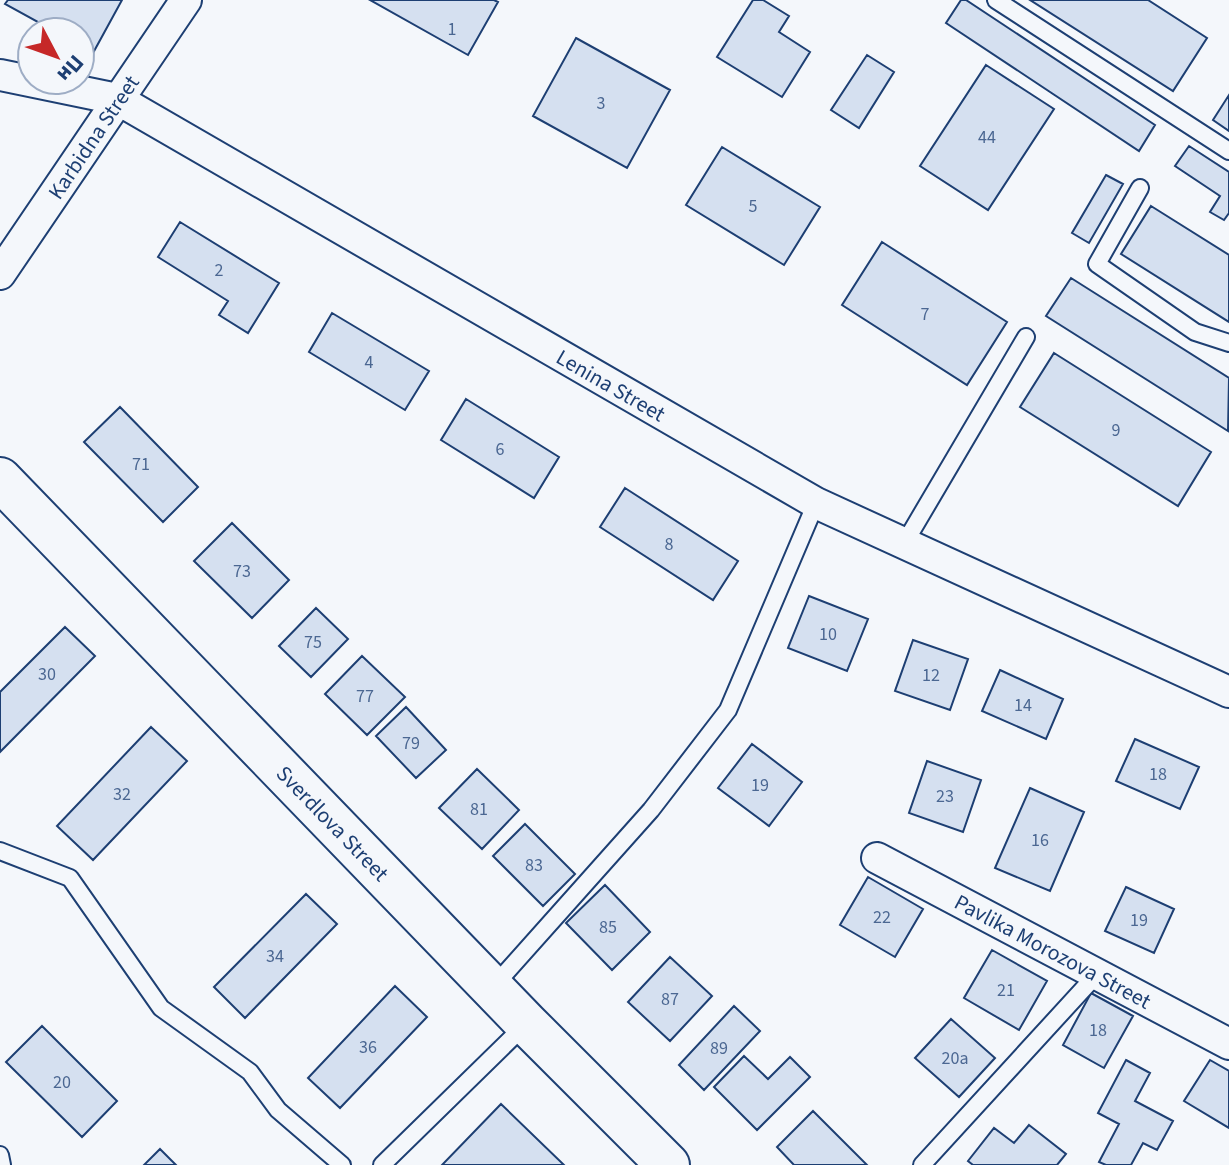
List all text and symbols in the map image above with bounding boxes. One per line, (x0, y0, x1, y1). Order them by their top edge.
north arrow (16, 16, 96, 96)
house number: 1 (448, 17, 456, 42)
text: Пн (49, 48, 91, 89)
street label: Karbidna Street (40, 69, 148, 206)
house number: 3 (597, 91, 606, 116)
house number: 44 (978, 125, 996, 150)
house number: 5 (749, 194, 758, 219)
house number: 2 (215, 258, 224, 283)
house number: 7 (921, 302, 930, 327)
street label: Lenina Street (550, 342, 672, 430)
house number: 4 (365, 350, 374, 375)
house number: 9 (1112, 418, 1121, 443)
house number: 6 (496, 437, 505, 462)
house number: 71 (132, 452, 150, 477)
house number: 8 (665, 532, 674, 557)
house number: 73 (233, 559, 251, 584)
house number: 10 (819, 622, 837, 647)
house number: 75 (304, 630, 322, 655)
house number: 30 (38, 662, 56, 687)
house number: 12 (922, 663, 940, 688)
house number: 77 (356, 684, 374, 709)
house number: 14 (1014, 693, 1032, 718)
house number: 79 (402, 731, 420, 756)
street label: Sverdlova Street (269, 758, 396, 889)
house number: 18 (1149, 762, 1167, 787)
house number: 19 (751, 773, 769, 798)
house number: 32 (113, 782, 131, 807)
house number: 23 (936, 784, 954, 809)
house number: 81 (470, 797, 488, 822)
house number: 16 (1031, 828, 1049, 853)
house number: 83 (525, 853, 543, 878)
street label: Pavlika Morozova Street (949, 886, 1157, 1018)
house number: 22 (873, 905, 891, 930)
house number: 19 (1130, 908, 1148, 933)
house number: 85 (599, 915, 617, 940)
house number: 34 (266, 944, 284, 969)
house number: 21 (997, 978, 1015, 1003)
house number: 87 (661, 987, 679, 1012)
house number: 18 (1089, 1018, 1107, 1043)
house number: 36 (359, 1035, 377, 1060)
house number: 89 (710, 1036, 728, 1061)
house number: 20а (942, 1046, 968, 1071)
house number: 20 (53, 1070, 71, 1095)

